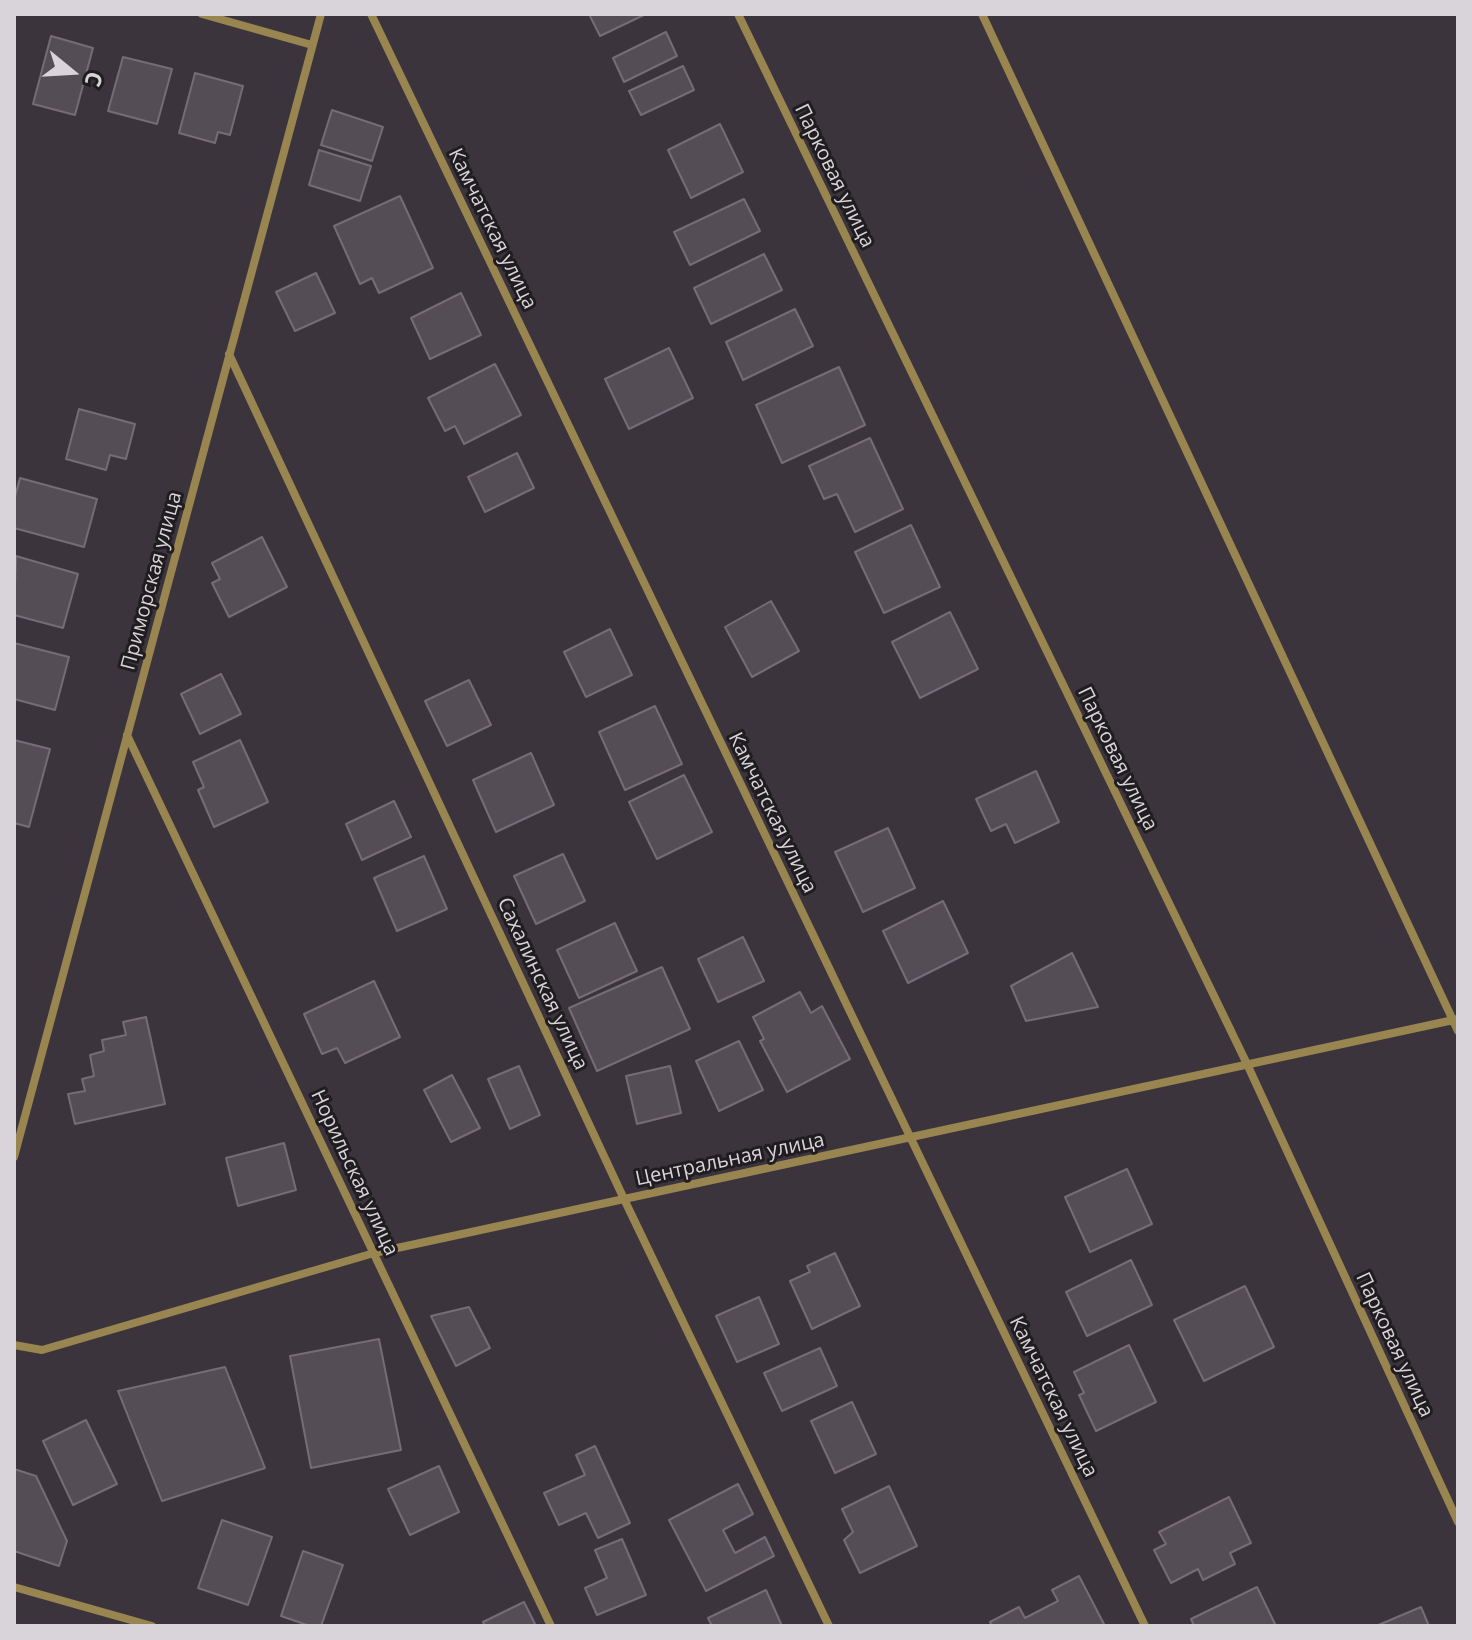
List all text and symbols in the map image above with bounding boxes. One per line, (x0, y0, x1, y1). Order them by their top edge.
north arrow (32, 32, 112, 112)
text: С (78, 68, 111, 91)
street label: Парковая улица (789, 100, 879, 252)
street label: Камчатская улица (443, 145, 541, 313)
street label: Приморская улица (117, 489, 187, 673)
street label: Парковая улица (1072, 683, 1162, 835)
street label: Камчатская улица (723, 729, 821, 897)
street label: Сахалинская улица (492, 894, 592, 1074)
street label: Норильская улица (305, 1086, 403, 1260)
street label: Центральная улица (633, 1128, 827, 1192)
street label: Парковая улица (1350, 1269, 1438, 1421)
street label: Камчатская улица (1004, 1313, 1102, 1481)

